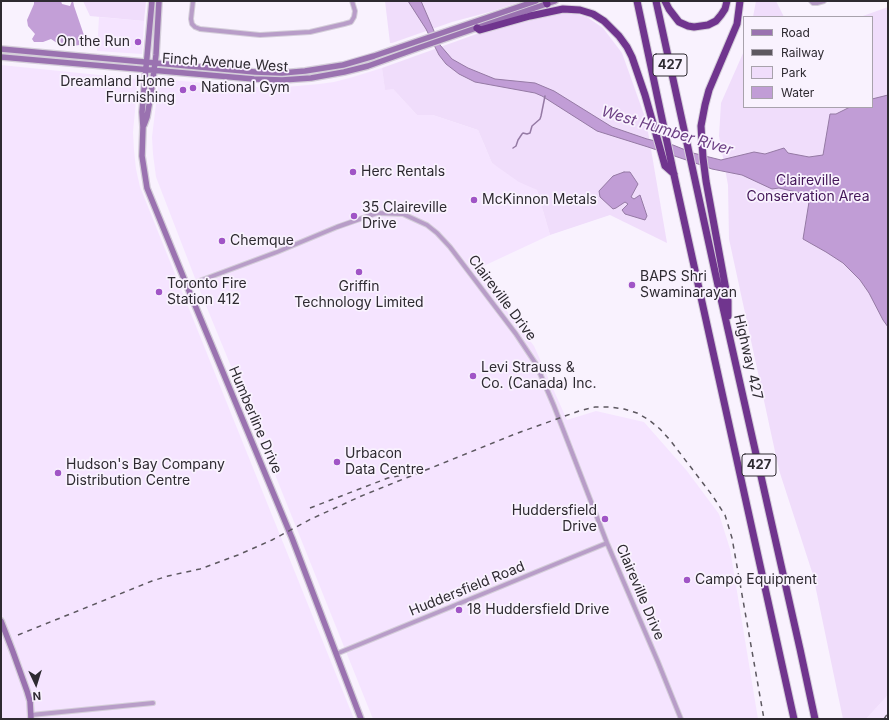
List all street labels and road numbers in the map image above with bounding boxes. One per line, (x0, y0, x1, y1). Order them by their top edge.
street label: Finch Avenue West (161, 50, 289, 76)
road number: 427 (653, 54, 687, 76)
street label: Claireville Drive (464, 252, 540, 344)
street label: Highway 427 (730, 313, 766, 401)
street label: Humberline Drive (225, 364, 285, 476)
road number: 427 (742, 454, 776, 476)
street label: Claireville Drive (612, 541, 668, 643)
street label: Huddersfield Road (407, 558, 527, 620)

